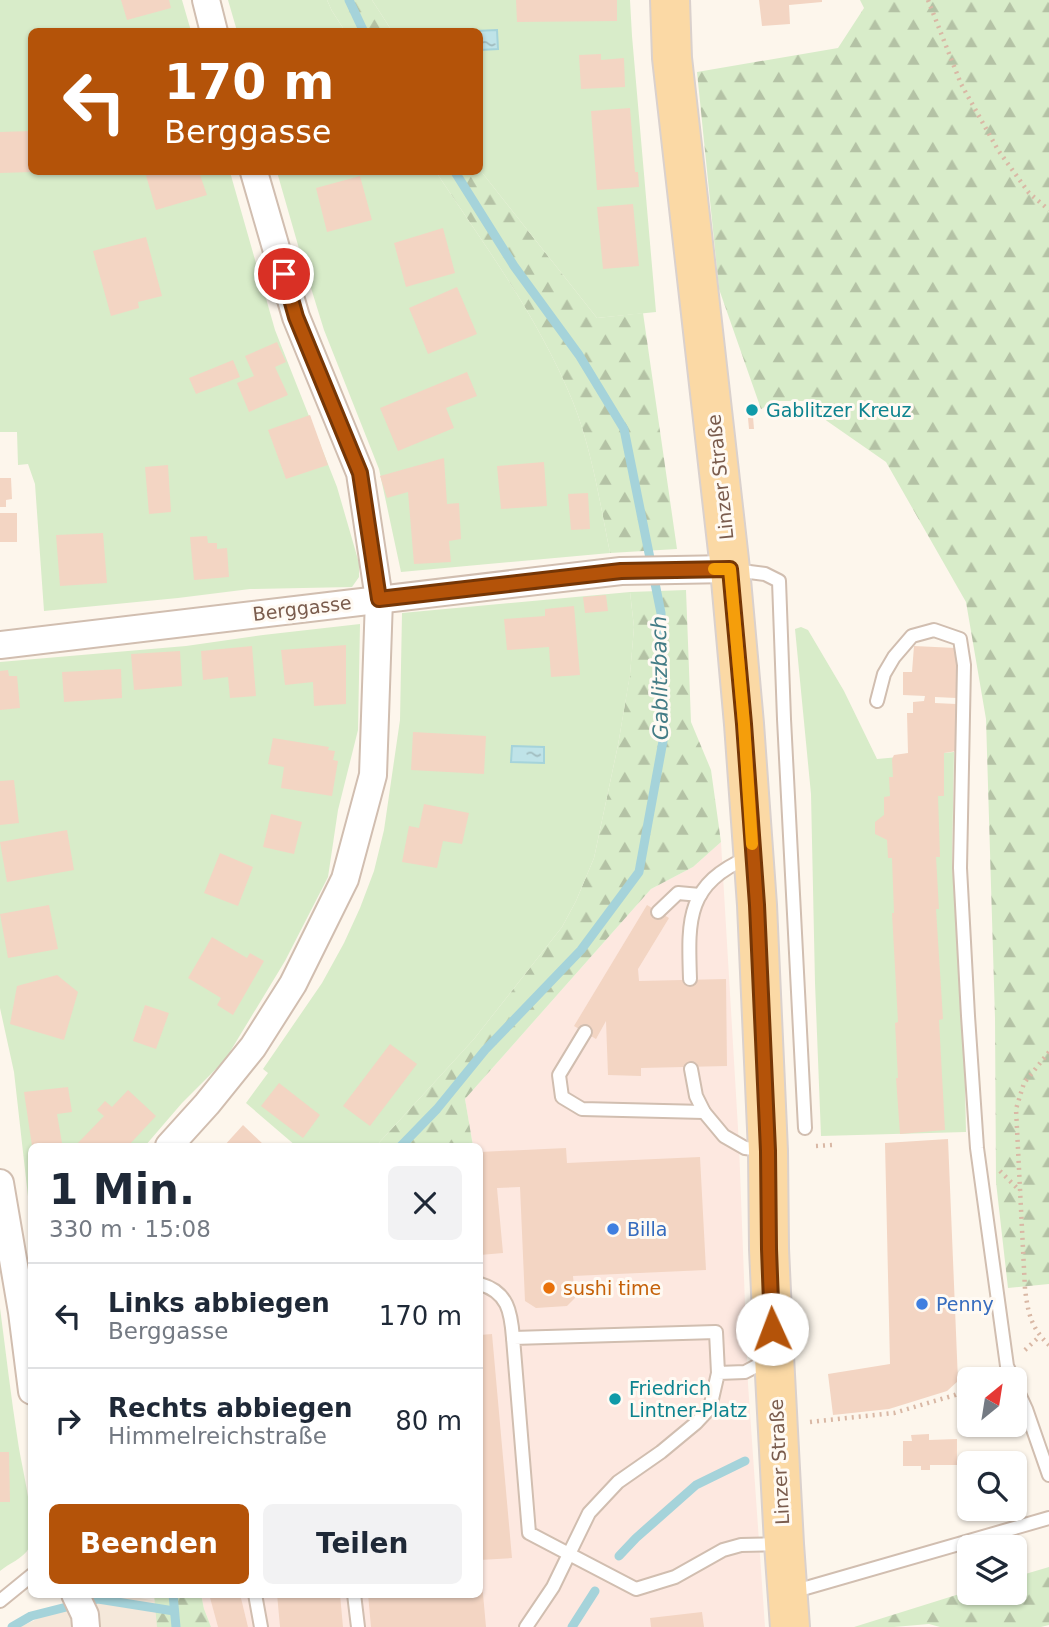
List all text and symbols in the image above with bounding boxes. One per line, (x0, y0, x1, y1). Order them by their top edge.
text: 170 m (164, 54, 334, 111)
icon: left (49, 56, 140, 147)
text: Berggasse (164, 113, 332, 151)
pin (254, 244, 314, 304)
icon: arrive (265, 255, 303, 293)
place label: Gablitzer Kreuz (766, 399, 912, 421)
marker: Gablitzer Kreuz (744, 402, 760, 418)
street label: Linzer Straße (702, 413, 738, 541)
street label: Berggasse (251, 591, 353, 625)
water label: Gablitzbach (647, 616, 673, 740)
text: 1 Min. (49, 1165, 195, 1214)
button: close (388, 1166, 462, 1240)
text: 330 m · 15:08 (49, 1216, 211, 1242)
place label: Billa (627, 1218, 668, 1240)
marker: Billa (605, 1221, 621, 1237)
place label: sushi time (563, 1277, 661, 1299)
marker: sushi time (541, 1280, 557, 1296)
text: Links abbiegen (108, 1288, 330, 1318)
position arrow (735, 1292, 809, 1366)
place label: Penny (936, 1293, 994, 1315)
marker: Penny (914, 1296, 930, 1312)
icon: left (49, 1297, 87, 1335)
text: 170 m (379, 1301, 462, 1331)
text: Berggasse (108, 1318, 228, 1344)
north arrow (957, 1367, 1027, 1437)
map controls (957, 1367, 1027, 1605)
place label: Friedrich Lintner-Platz (629, 1377, 747, 1421)
marker: Friedrich Lintner-Platz (607, 1391, 623, 1407)
text: Rechts abbiegen (108, 1393, 353, 1423)
street label: Linzer Straße (765, 1398, 793, 1526)
icon: right (49, 1402, 87, 1440)
text: 80 m (395, 1406, 462, 1436)
text: Himmelreichstraße (108, 1423, 327, 1449)
button: search (957, 1451, 1027, 1521)
button: Beenden (49, 1504, 249, 1584)
button: Teilen (263, 1504, 462, 1584)
button: layers (957, 1535, 1027, 1605)

